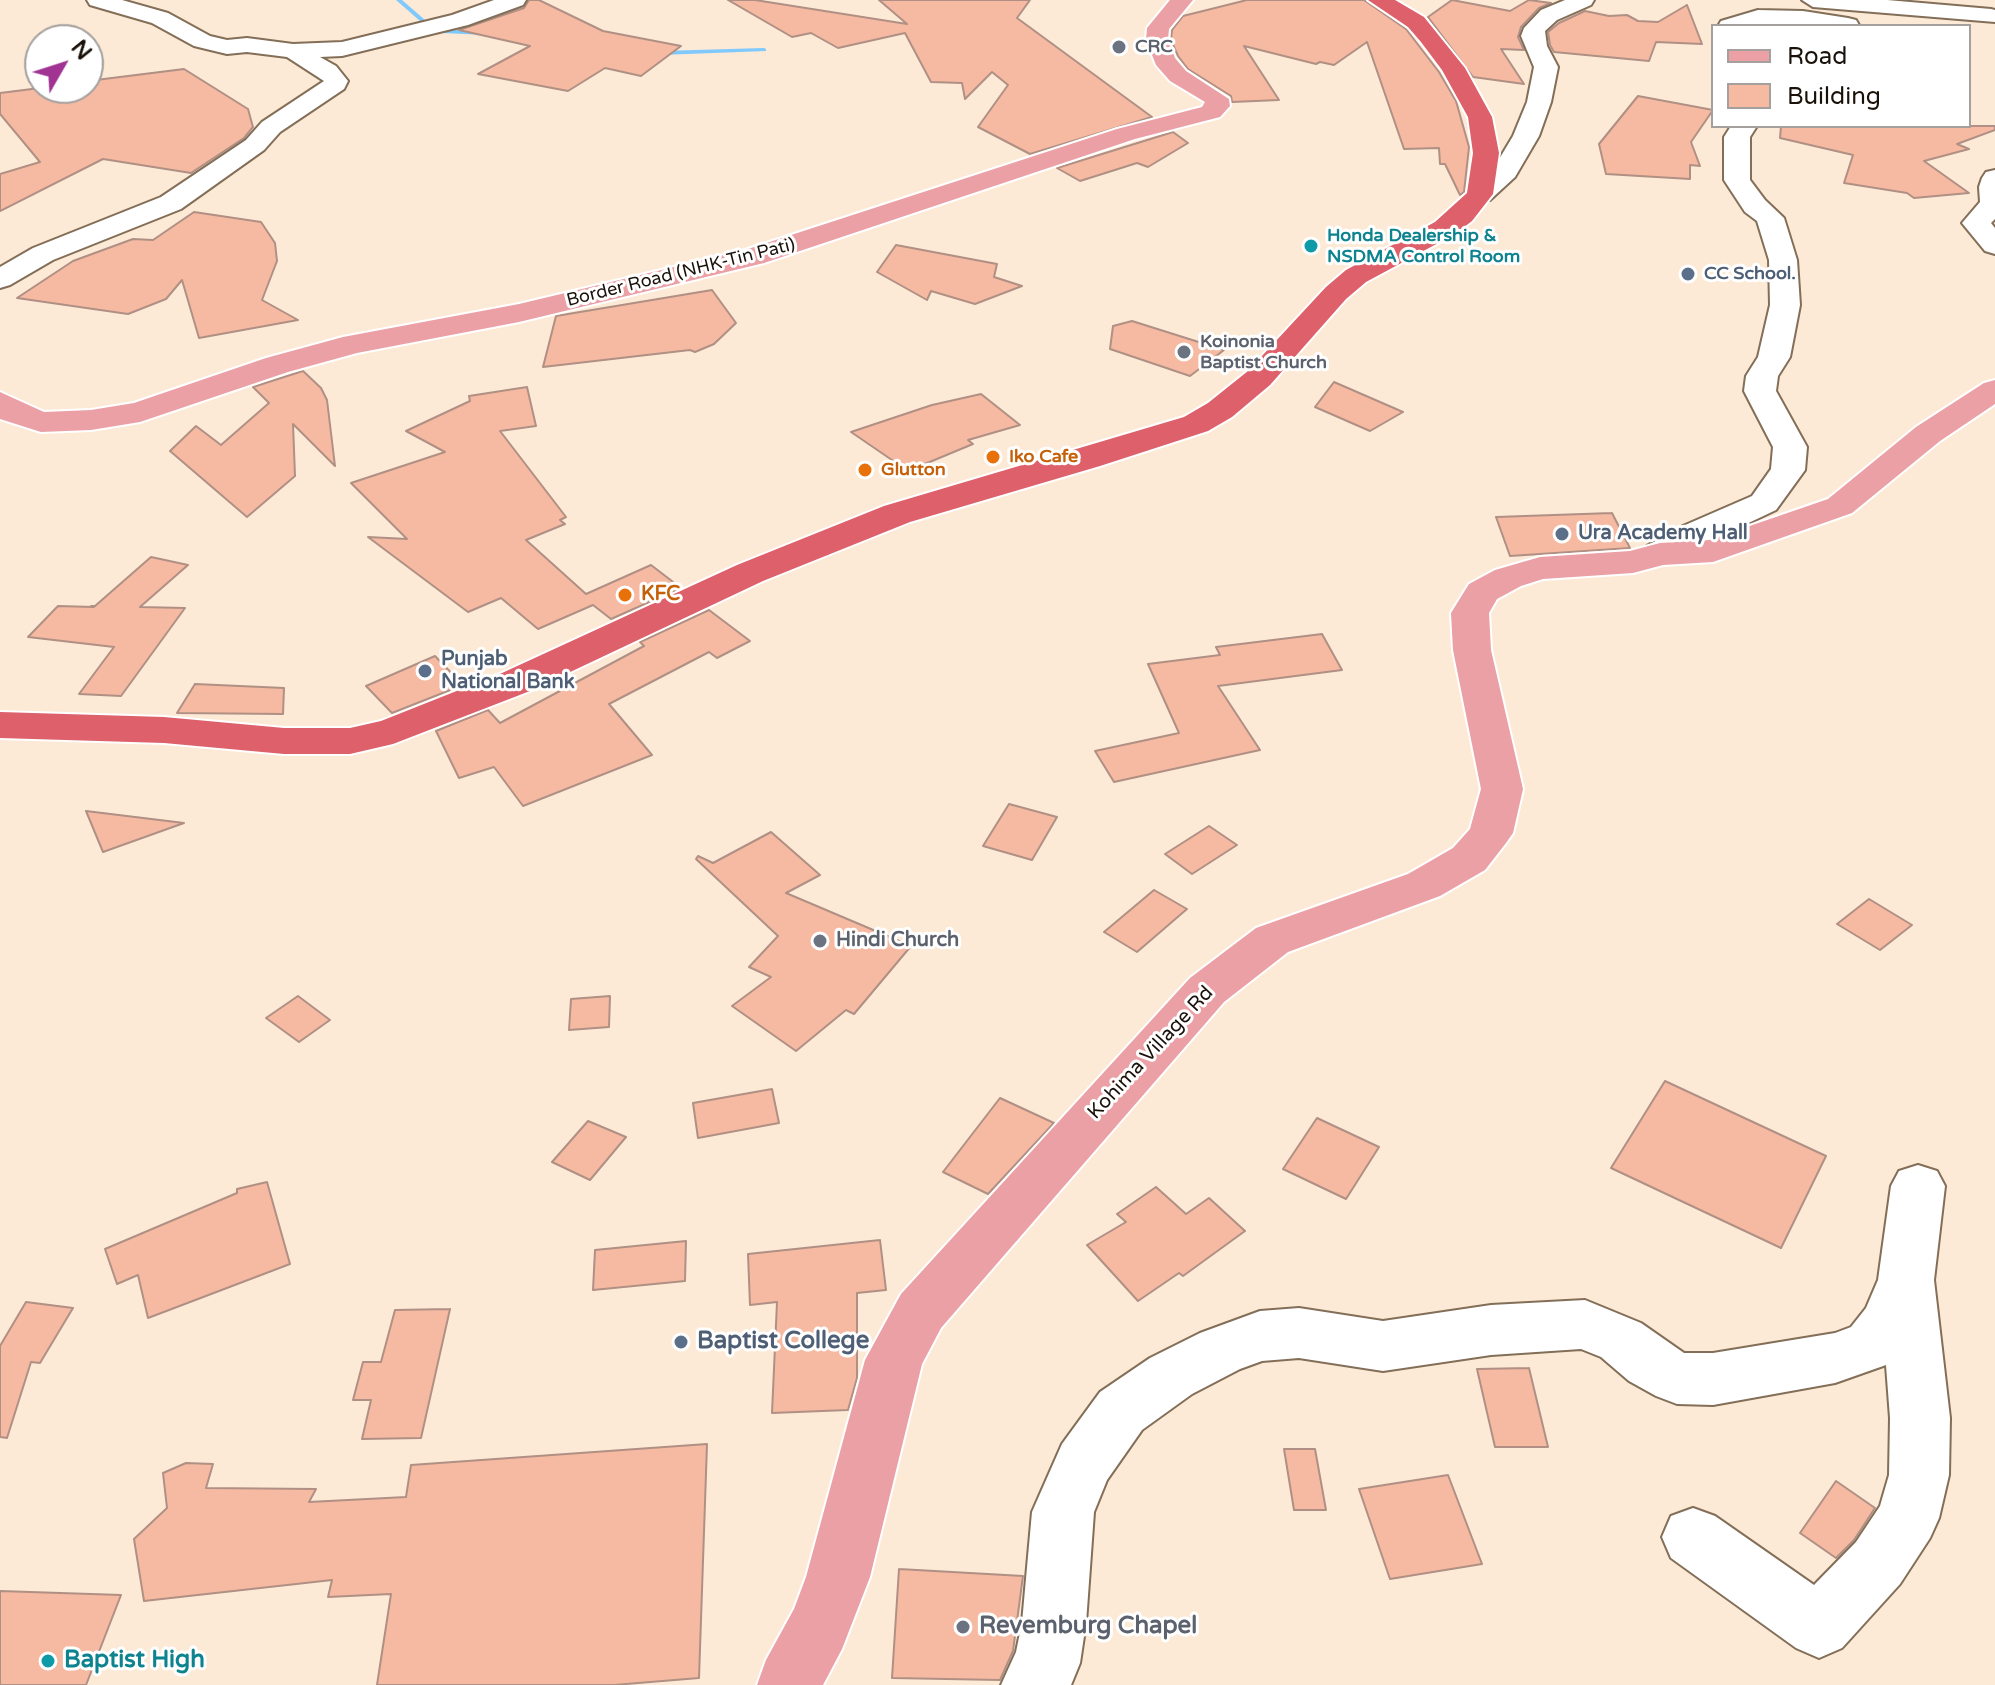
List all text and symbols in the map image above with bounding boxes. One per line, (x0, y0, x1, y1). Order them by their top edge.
north arrow (24, 24, 104, 104)
legend (1711, 24, 1971, 128)
text: N (65, 35, 97, 65)
place label: CRC (1135, 36, 1173, 58)
marker: CRC (1110, 38, 1128, 56)
text: Road (1787, 42, 1847, 71)
text: Building (1787, 82, 1881, 111)
place label: Honda Dealership & NSDMA Control Room (1327, 225, 1520, 268)
street label: Border Road (NHK-Tin Pati) (565, 234, 797, 312)
marker: Honda Dealership & NSDMA Control Room (1302, 237, 1320, 255)
place label: CC School. (1704, 263, 1796, 285)
marker: CC School. (1679, 265, 1697, 283)
place label: Koinonia Baptist Church (1200, 331, 1327, 374)
marker: Koinonia Baptist Church (1175, 343, 1193, 361)
place label: Iko Cafe (1009, 446, 1078, 468)
marker: Iko Cafe (984, 448, 1002, 466)
place label: Glutton (881, 459, 946, 481)
marker: Glutton (856, 461, 874, 479)
place label: Ura Academy Hall (1578, 522, 1748, 546)
marker: Ura Academy Hall (1553, 525, 1571, 543)
place label: KFC (641, 583, 680, 607)
marker: KFC (616, 586, 634, 604)
place label: Punjab National Bank (441, 648, 575, 695)
marker: Punjab National Bank (416, 662, 434, 680)
place label: Hindi Church (836, 929, 959, 953)
marker: Hindi Church (811, 932, 829, 950)
street label: Kohima Village Rd (1083, 981, 1219, 1125)
place label: Baptist College (697, 1328, 869, 1356)
marker: Baptist College (672, 1333, 690, 1351)
place label: Revemburg Chapel (979, 1613, 1197, 1641)
marker: Revemburg Chapel (954, 1618, 972, 1636)
place label: Baptist High (64, 1647, 205, 1675)
marker: Baptist High (39, 1652, 57, 1670)

